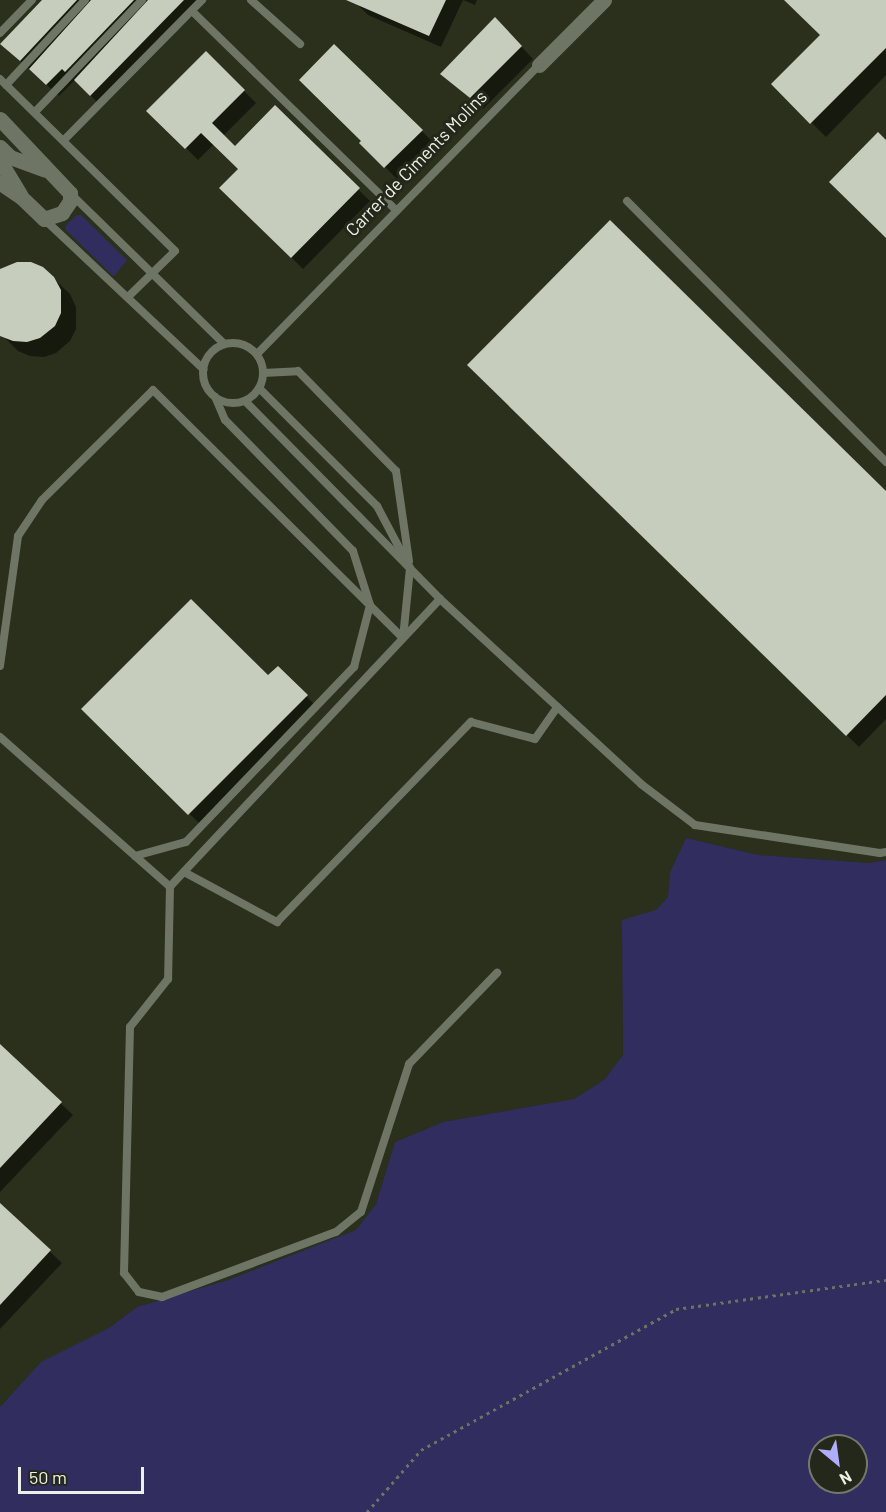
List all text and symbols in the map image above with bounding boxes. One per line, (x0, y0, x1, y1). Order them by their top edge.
street label: Carrer de Ciments Molins (341, 86, 491, 240)
north arrow (808, 1434, 868, 1494)
scale bar (21, 1455, 147, 1493)
text: 50 m (29, 1466, 67, 1488)
text: N (837, 1468, 855, 1489)

